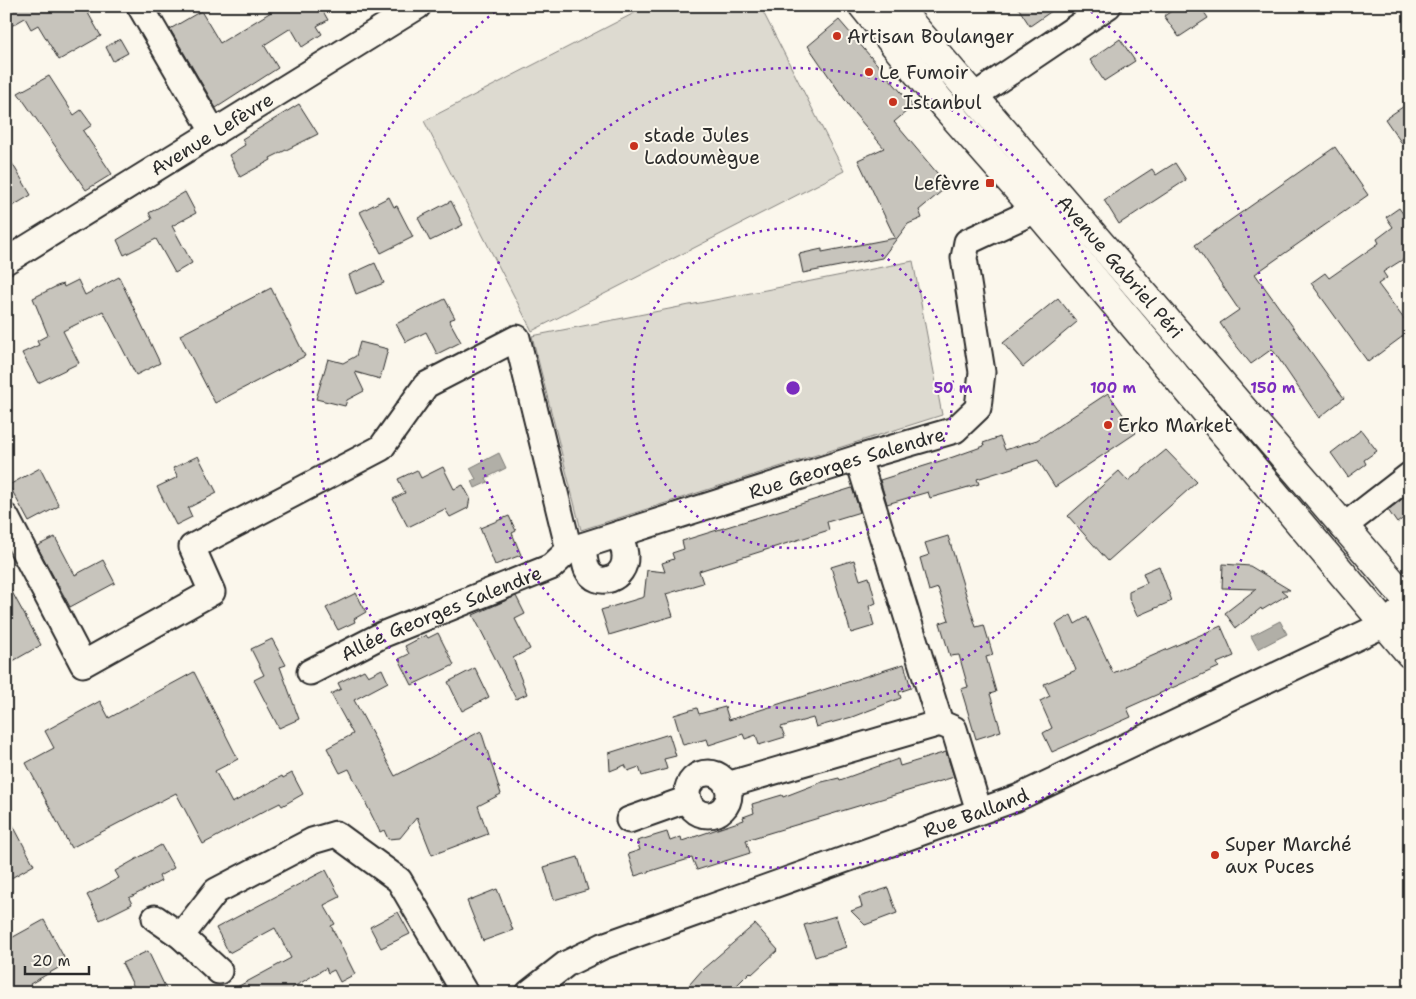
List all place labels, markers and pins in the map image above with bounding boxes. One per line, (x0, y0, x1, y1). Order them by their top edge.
place label: Artisan Boulanger (847, 24, 1014, 49)
marker: Artisan Boulanger (831, 30, 843, 42)
place label: Le Fumoir (879, 60, 969, 85)
marker: Le Fumoir (863, 66, 875, 78)
place label: Istanbul (903, 90, 982, 115)
marker: Istanbul (887, 96, 899, 108)
place label: stade Jules Ladoumègue (644, 123, 760, 170)
marker: stade Jules Ladoumègue (628, 140, 640, 152)
place label: Lefèvre (914, 171, 980, 196)
marker: Lefèvre (984, 177, 996, 189)
centre of rings (784, 379, 802, 397)
place label: Erko Market (1118, 413, 1232, 438)
marker: Erko Market (1102, 419, 1114, 431)
place label: Super Marché aux Puces (1225, 832, 1352, 879)
marker: Super Marché aux Puces (1209, 849, 1221, 861)

